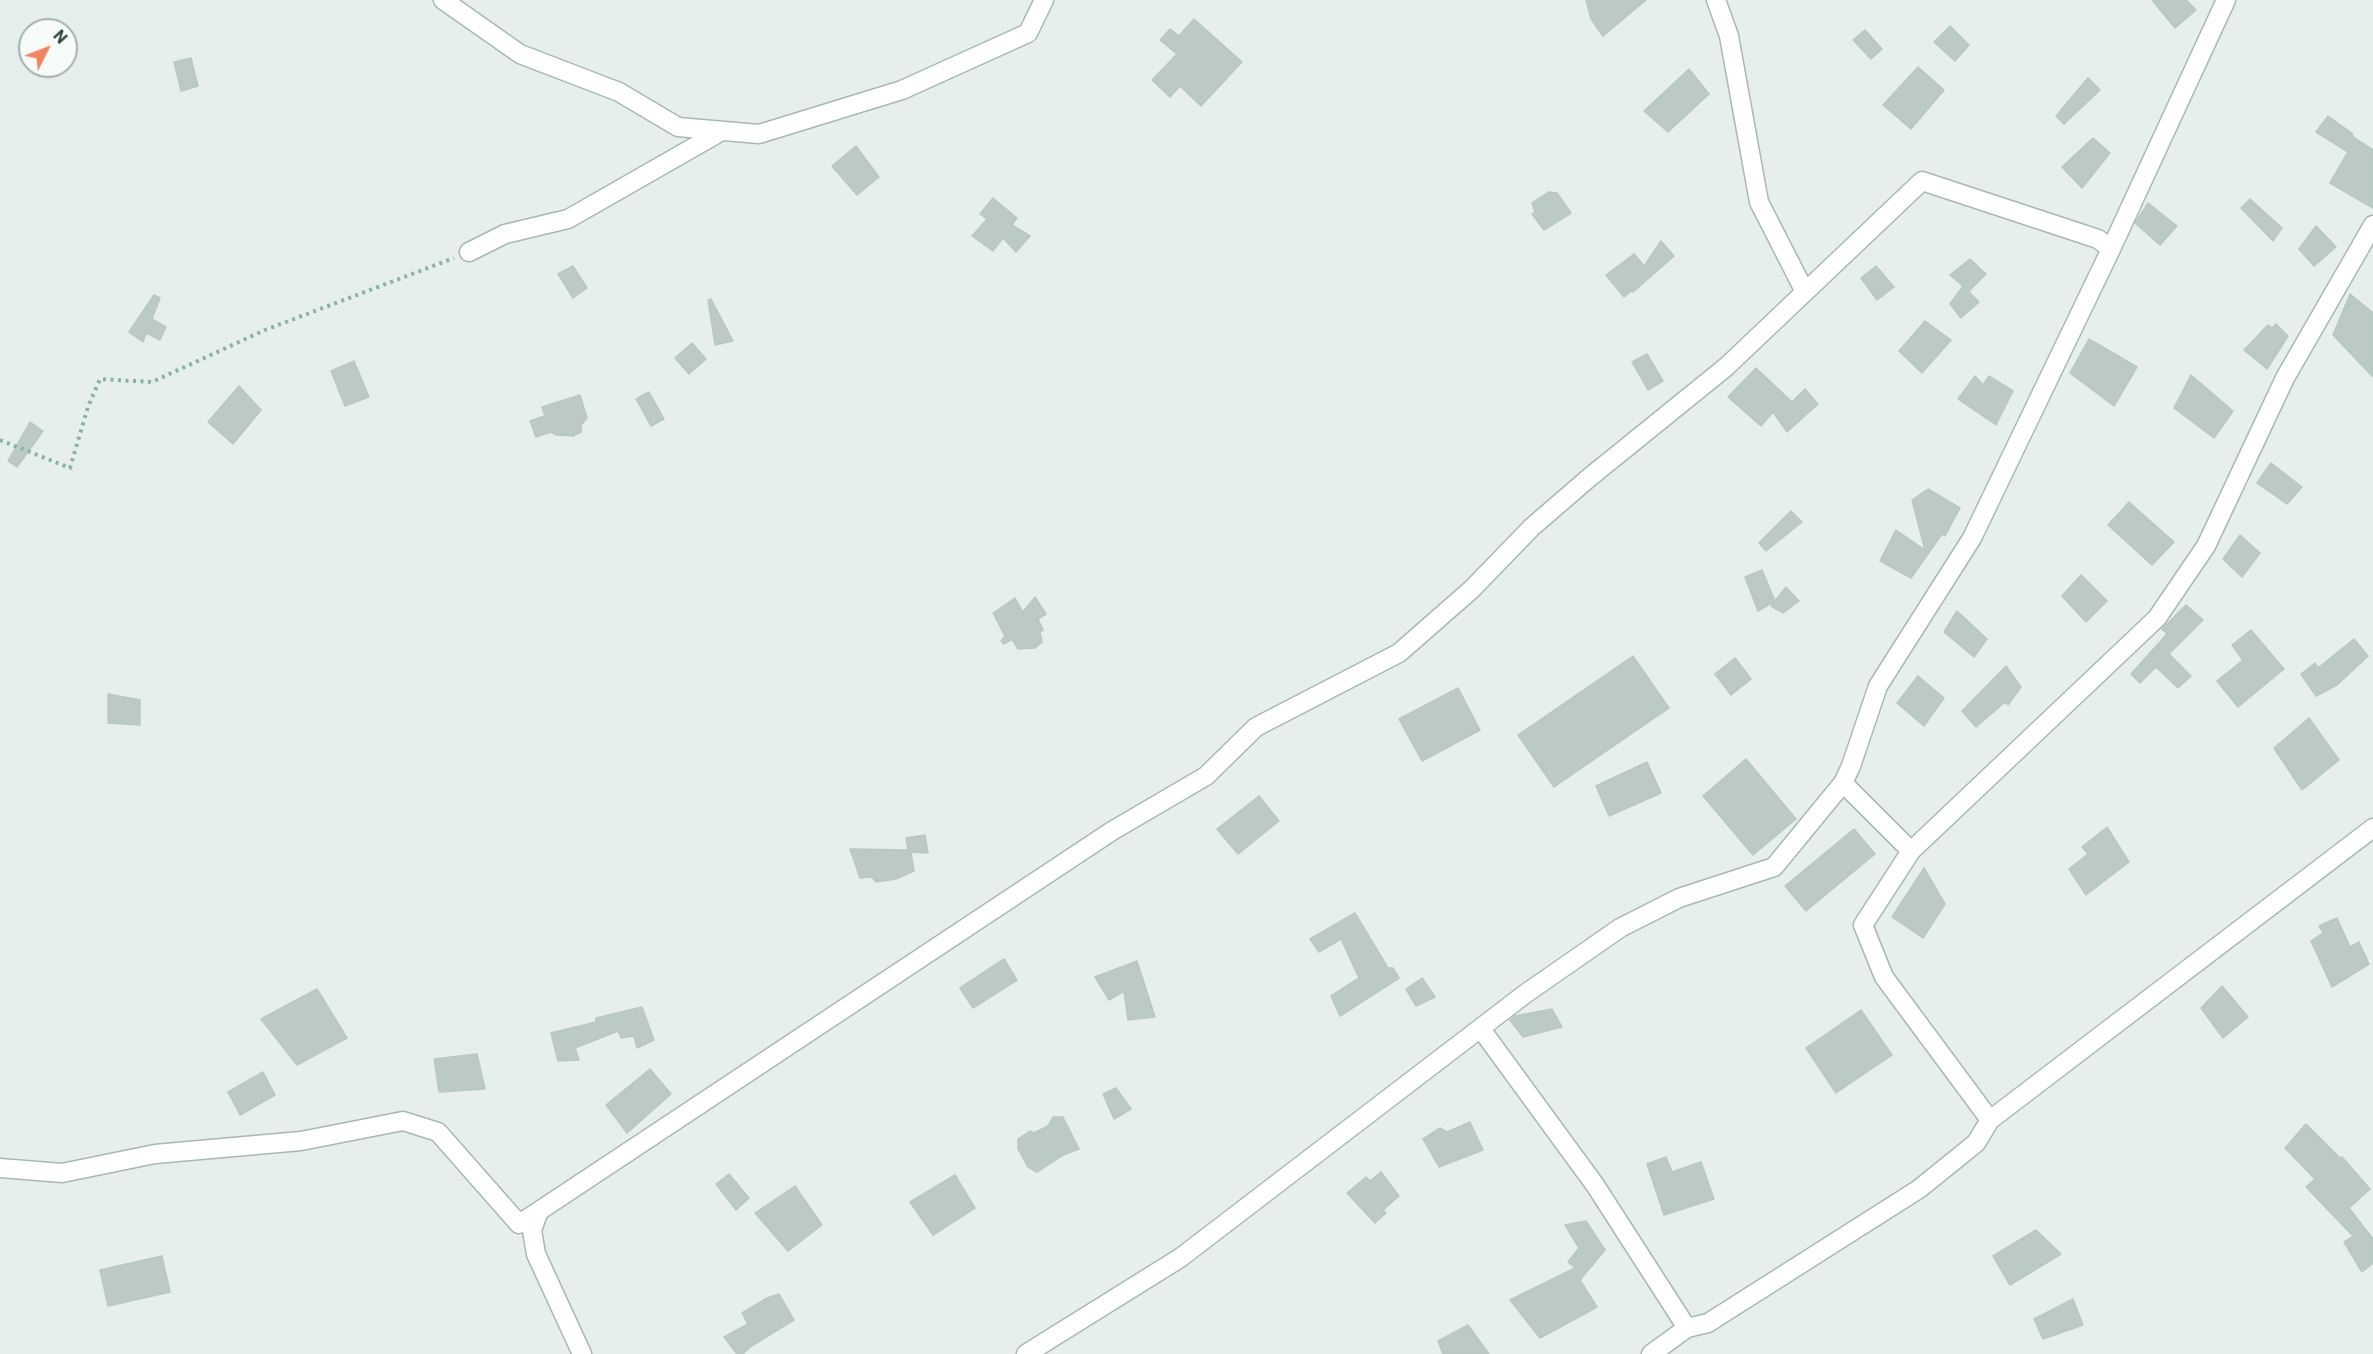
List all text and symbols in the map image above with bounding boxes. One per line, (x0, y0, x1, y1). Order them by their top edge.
north arrow (18, 18, 78, 78)
text: N (49, 26, 71, 48)

